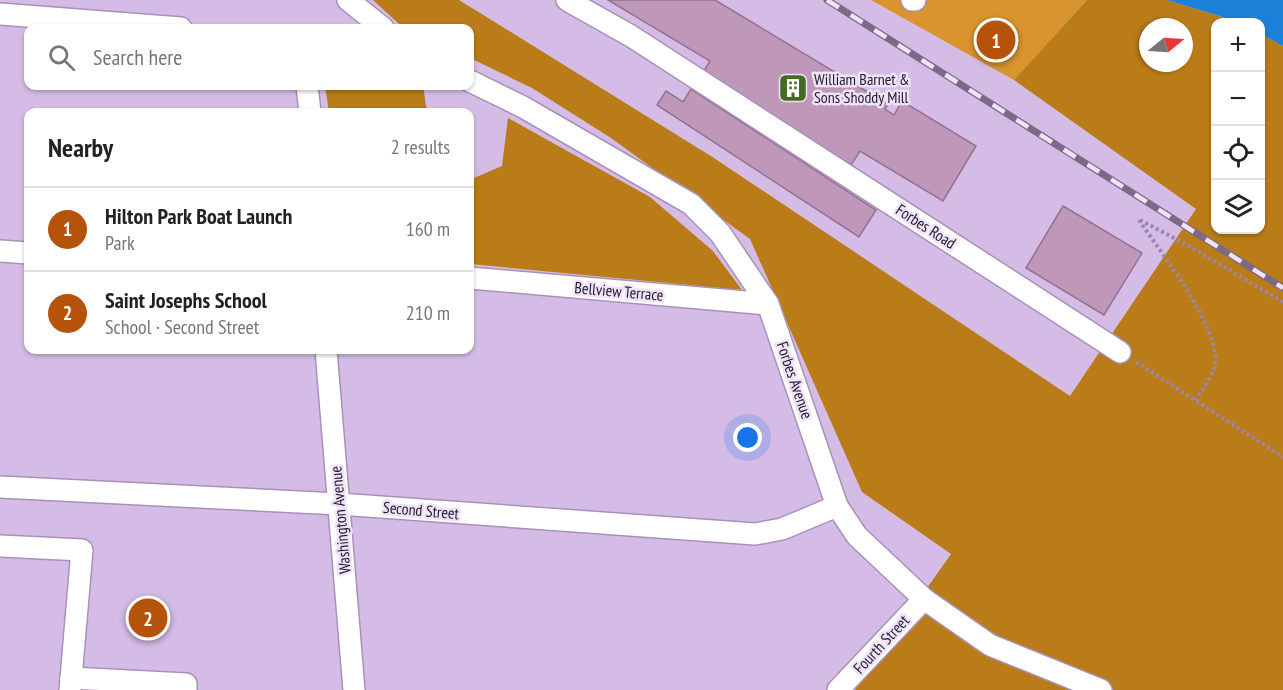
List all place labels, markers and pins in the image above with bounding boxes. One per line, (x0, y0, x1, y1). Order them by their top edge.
pin: 1 (976, 18, 1016, 63)
place label: William Barnet & Sons Shoddy Mill (814, 69, 910, 107)
building icon: William Barnet & Sons Shoddy Mill (777, 72, 809, 104)
pin: 2 (128, 596, 168, 640)

